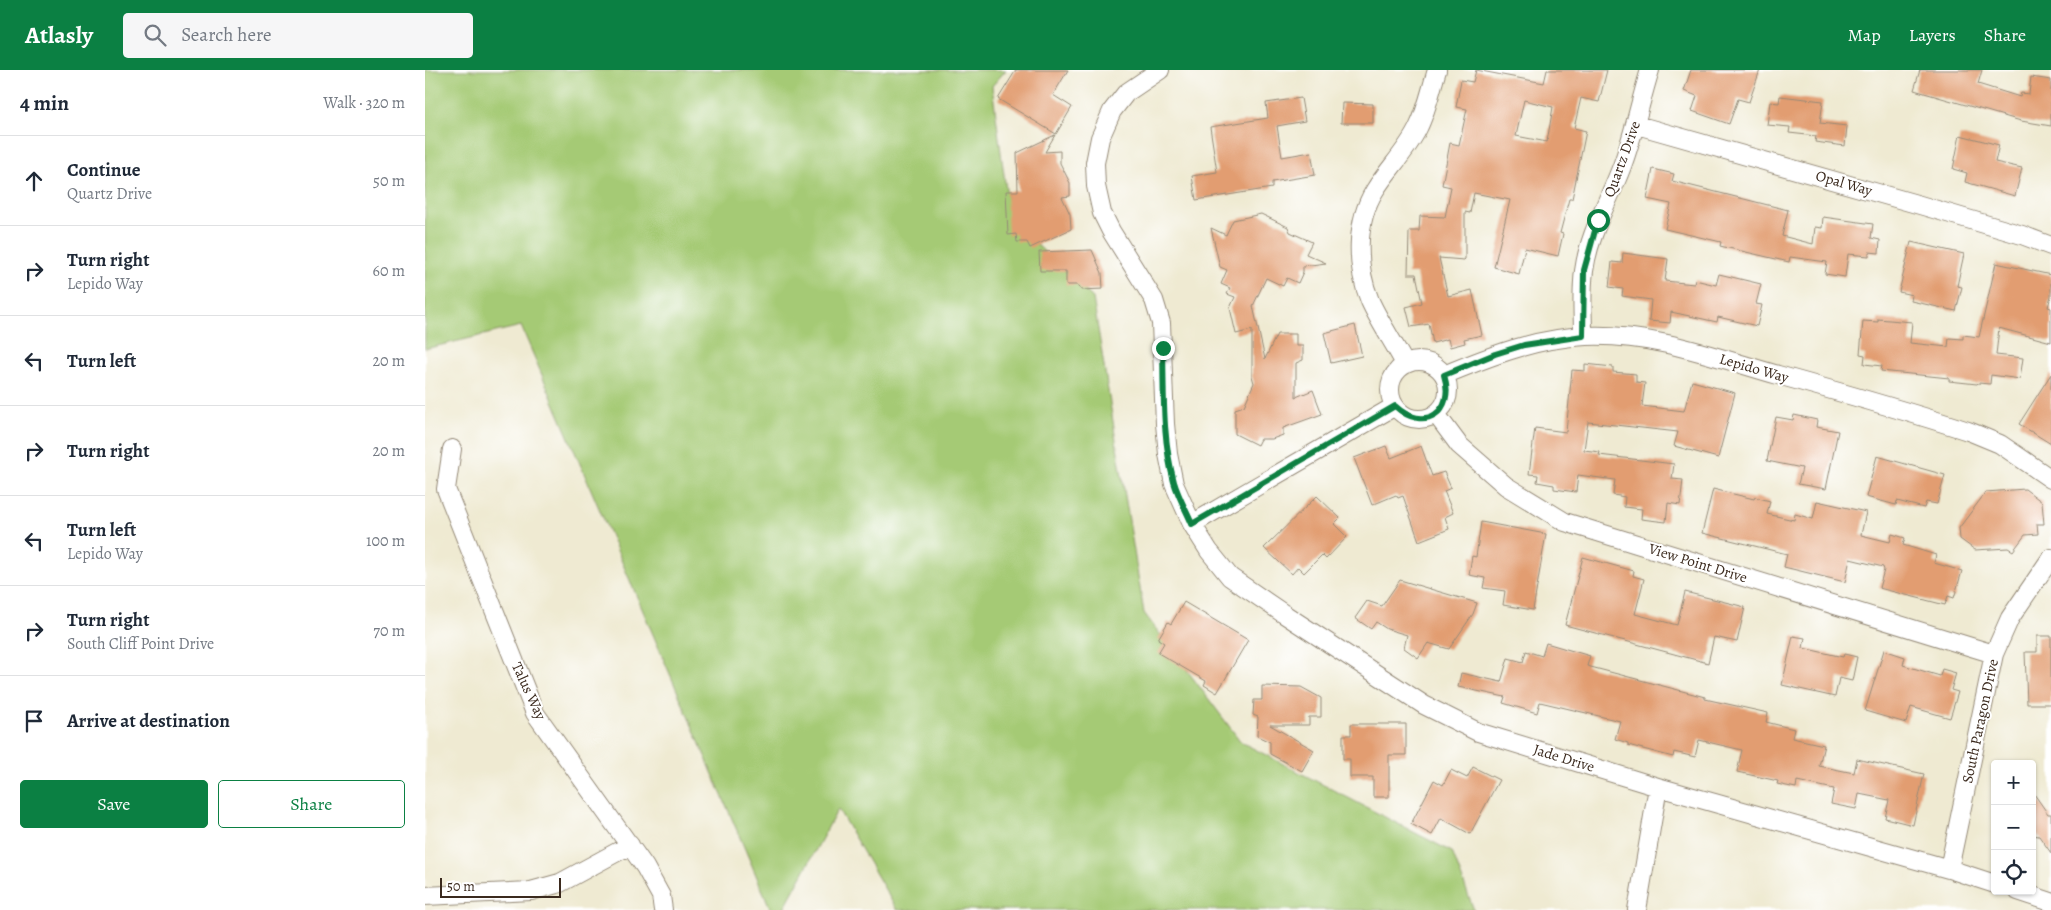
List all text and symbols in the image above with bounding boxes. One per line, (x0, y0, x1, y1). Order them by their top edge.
search box (123, 13, 473, 58)
text: Atlasly (25, 19, 93, 51)
icon: search (141, 21, 169, 49)
text: Search here (181, 22, 272, 48)
text: Map (1848, 23, 1881, 47)
text: Layers (1909, 23, 1956, 47)
text: Share (1984, 23, 2026, 47)
text: 4 min (20, 89, 69, 117)
text: Walk · 320 m (323, 92, 405, 114)
street label: Quartz Drive (1599, 118, 1645, 200)
text: Continue (67, 157, 141, 183)
street label: Opal Way (1813, 165, 1875, 201)
icon: ahead (20, 167, 48, 195)
text: 50 m (373, 170, 405, 192)
text: Quartz Drive (67, 183, 152, 205)
route start (1587, 209, 1610, 232)
text: Turn right (67, 247, 149, 273)
icon: right (20, 257, 48, 285)
text: 60 m (373, 260, 405, 282)
text: Lepido Way (67, 273, 143, 295)
route end (1152, 337, 1175, 360)
icon: left (20, 347, 48, 375)
text: Turn left (67, 348, 136, 374)
street label: Lepido Way (1717, 349, 1791, 388)
text: 20 m (372, 350, 405, 372)
icon: right (20, 437, 48, 465)
text: Turn right (67, 438, 149, 464)
text: 20 m (372, 440, 405, 462)
text: Turn left (67, 517, 136, 543)
icon: left (20, 527, 48, 555)
text: 100 m (366, 530, 405, 552)
street label: View Point Drive (1645, 538, 1750, 588)
text: Lepido Way (67, 543, 143, 565)
text: Turn right (67, 607, 149, 633)
icon: right (20, 617, 48, 645)
text: 70 m (373, 620, 405, 642)
text: South Cliff Point Drive (67, 633, 214, 655)
street label: South Paragon Drive (1957, 657, 2003, 785)
street label: Talus Way (507, 659, 551, 723)
icon: arrive (20, 707, 48, 735)
text: Arrive at destination (67, 708, 230, 734)
street label: Jade Drive (1531, 739, 1597, 777)
map controls (1991, 760, 2036, 895)
button: + (1991, 760, 2036, 805)
button: Save (20, 780, 208, 828)
button: Share (218, 780, 405, 828)
button: − (1991, 805, 2036, 850)
button: locate (1991, 850, 2036, 895)
scale bar (440, 875, 561, 898)
text: 50 m (447, 877, 475, 896)

